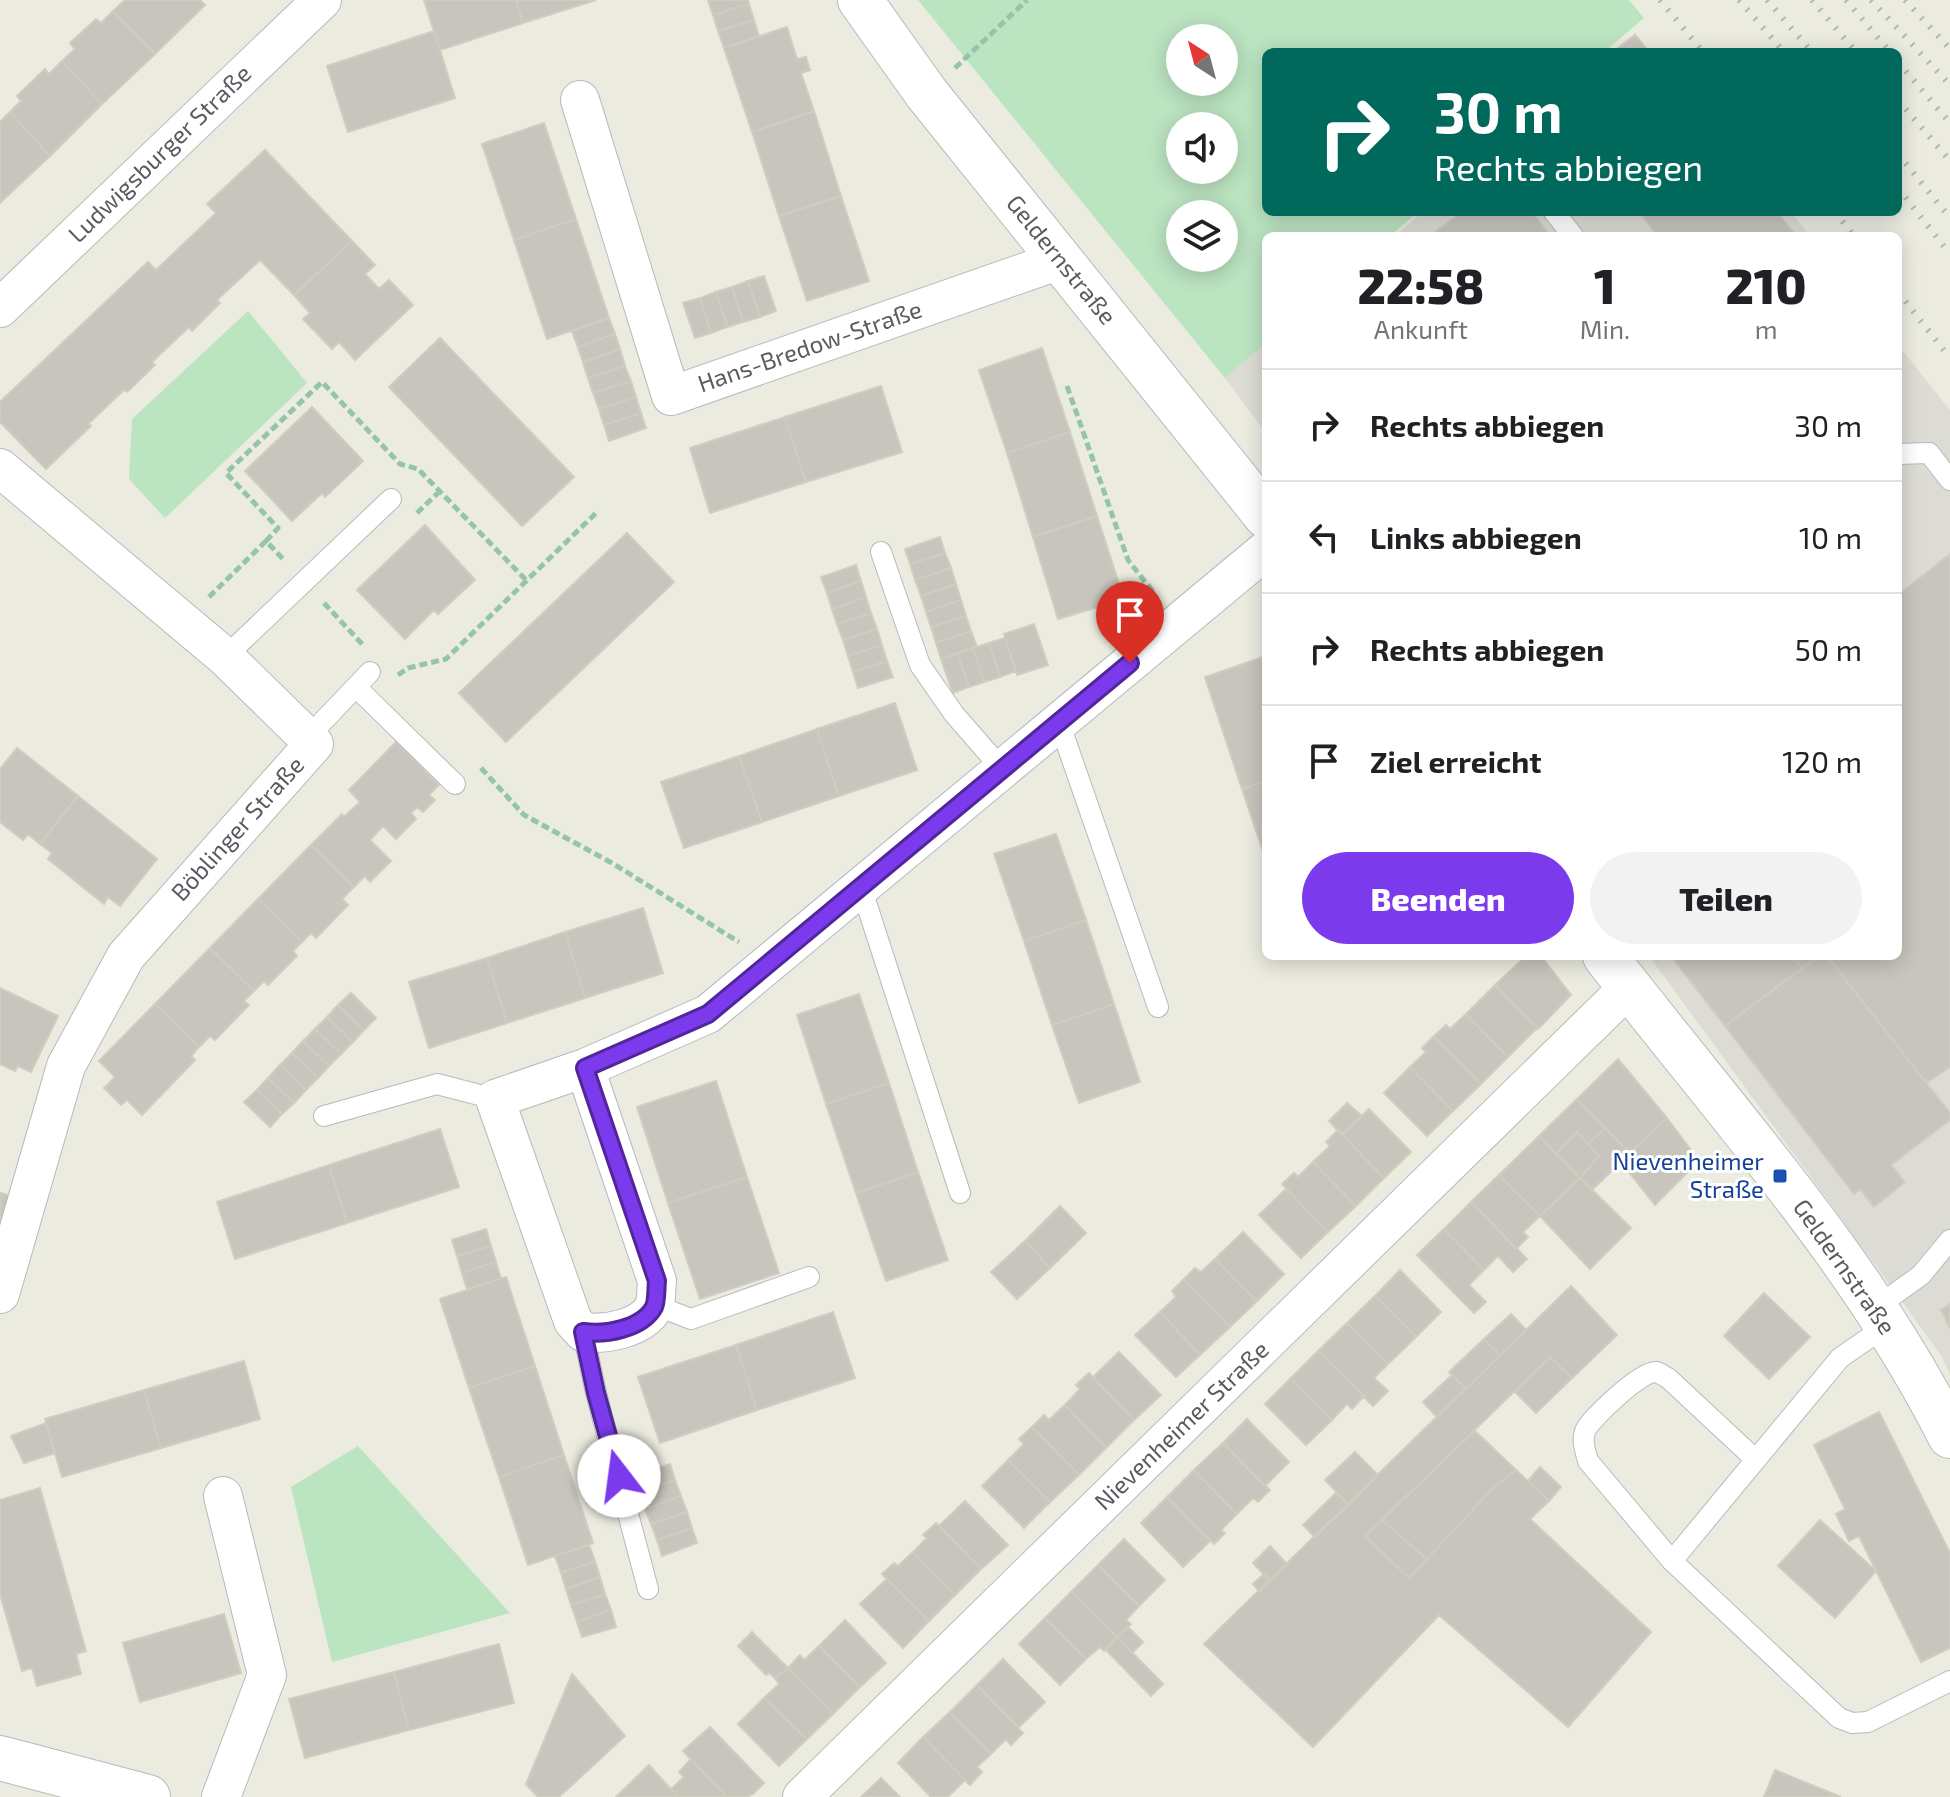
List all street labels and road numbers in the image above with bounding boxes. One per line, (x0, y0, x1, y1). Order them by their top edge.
street label: Ludwigsburger Straße (61, 58, 256, 248)
street label: Geldernstraße (1001, 188, 1123, 330)
street label: Hans-Bredow-Straße (694, 294, 925, 398)
street label: Böblinger Straße (164, 750, 309, 906)
street label: Geldernstraße (1788, 1193, 1903, 1339)
street label: Nievenheimer Straße (1088, 1334, 1274, 1515)

